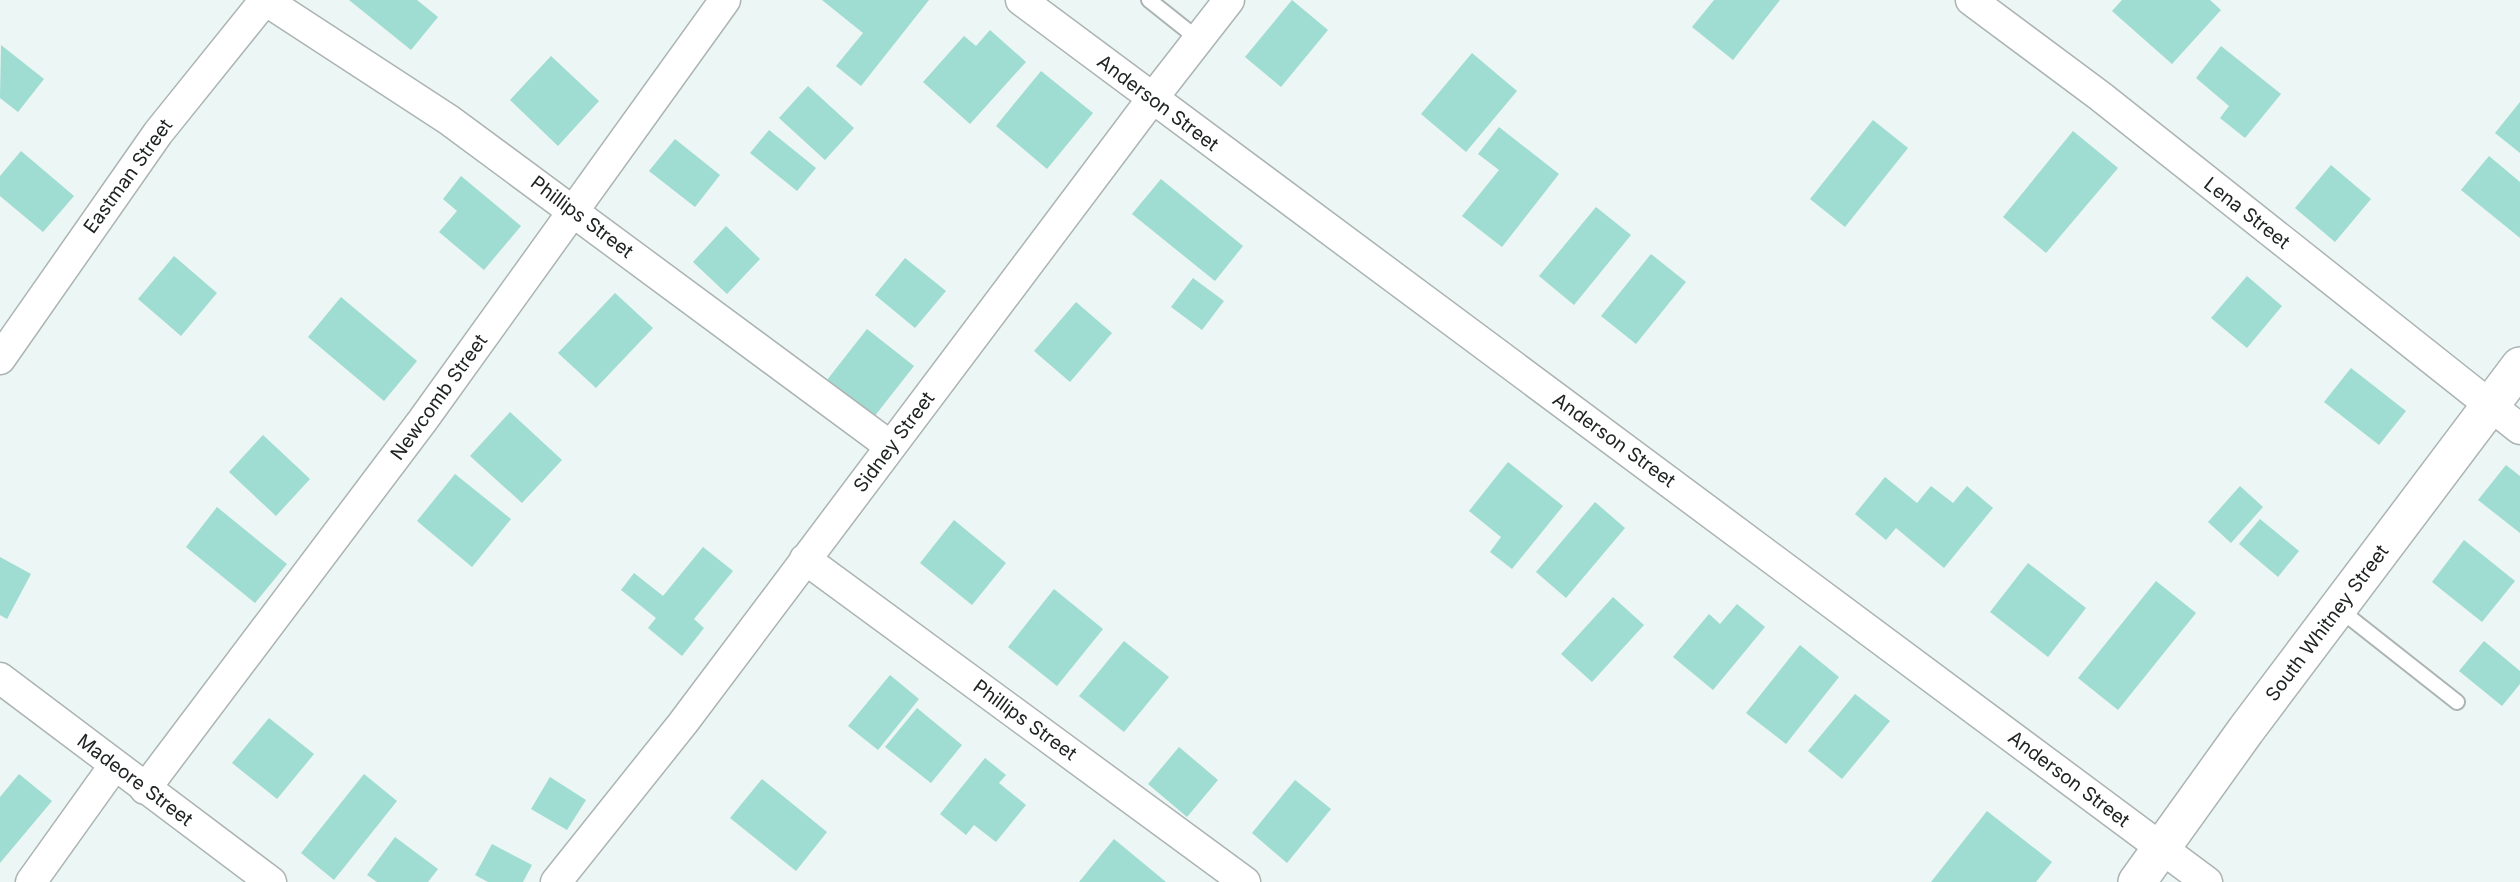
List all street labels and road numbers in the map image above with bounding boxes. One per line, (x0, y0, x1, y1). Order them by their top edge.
street label: Anderson Street (1093, 50, 1223, 156)
street label: Eastman Street (79, 114, 177, 238)
street label: Phillips Street (526, 171, 638, 263)
street label: Lena Street (2199, 172, 2295, 254)
street label: Newcomb Street (386, 330, 492, 464)
street label: Sidney Street (849, 387, 939, 497)
street label: Anderson Street (1548, 388, 1680, 492)
street label: South Whitney Street (2261, 540, 2393, 706)
street label: Phillips Street (969, 675, 1081, 765)
street label: Anderson Street (2004, 726, 2134, 832)
street label: Madeore Street (73, 729, 197, 831)

